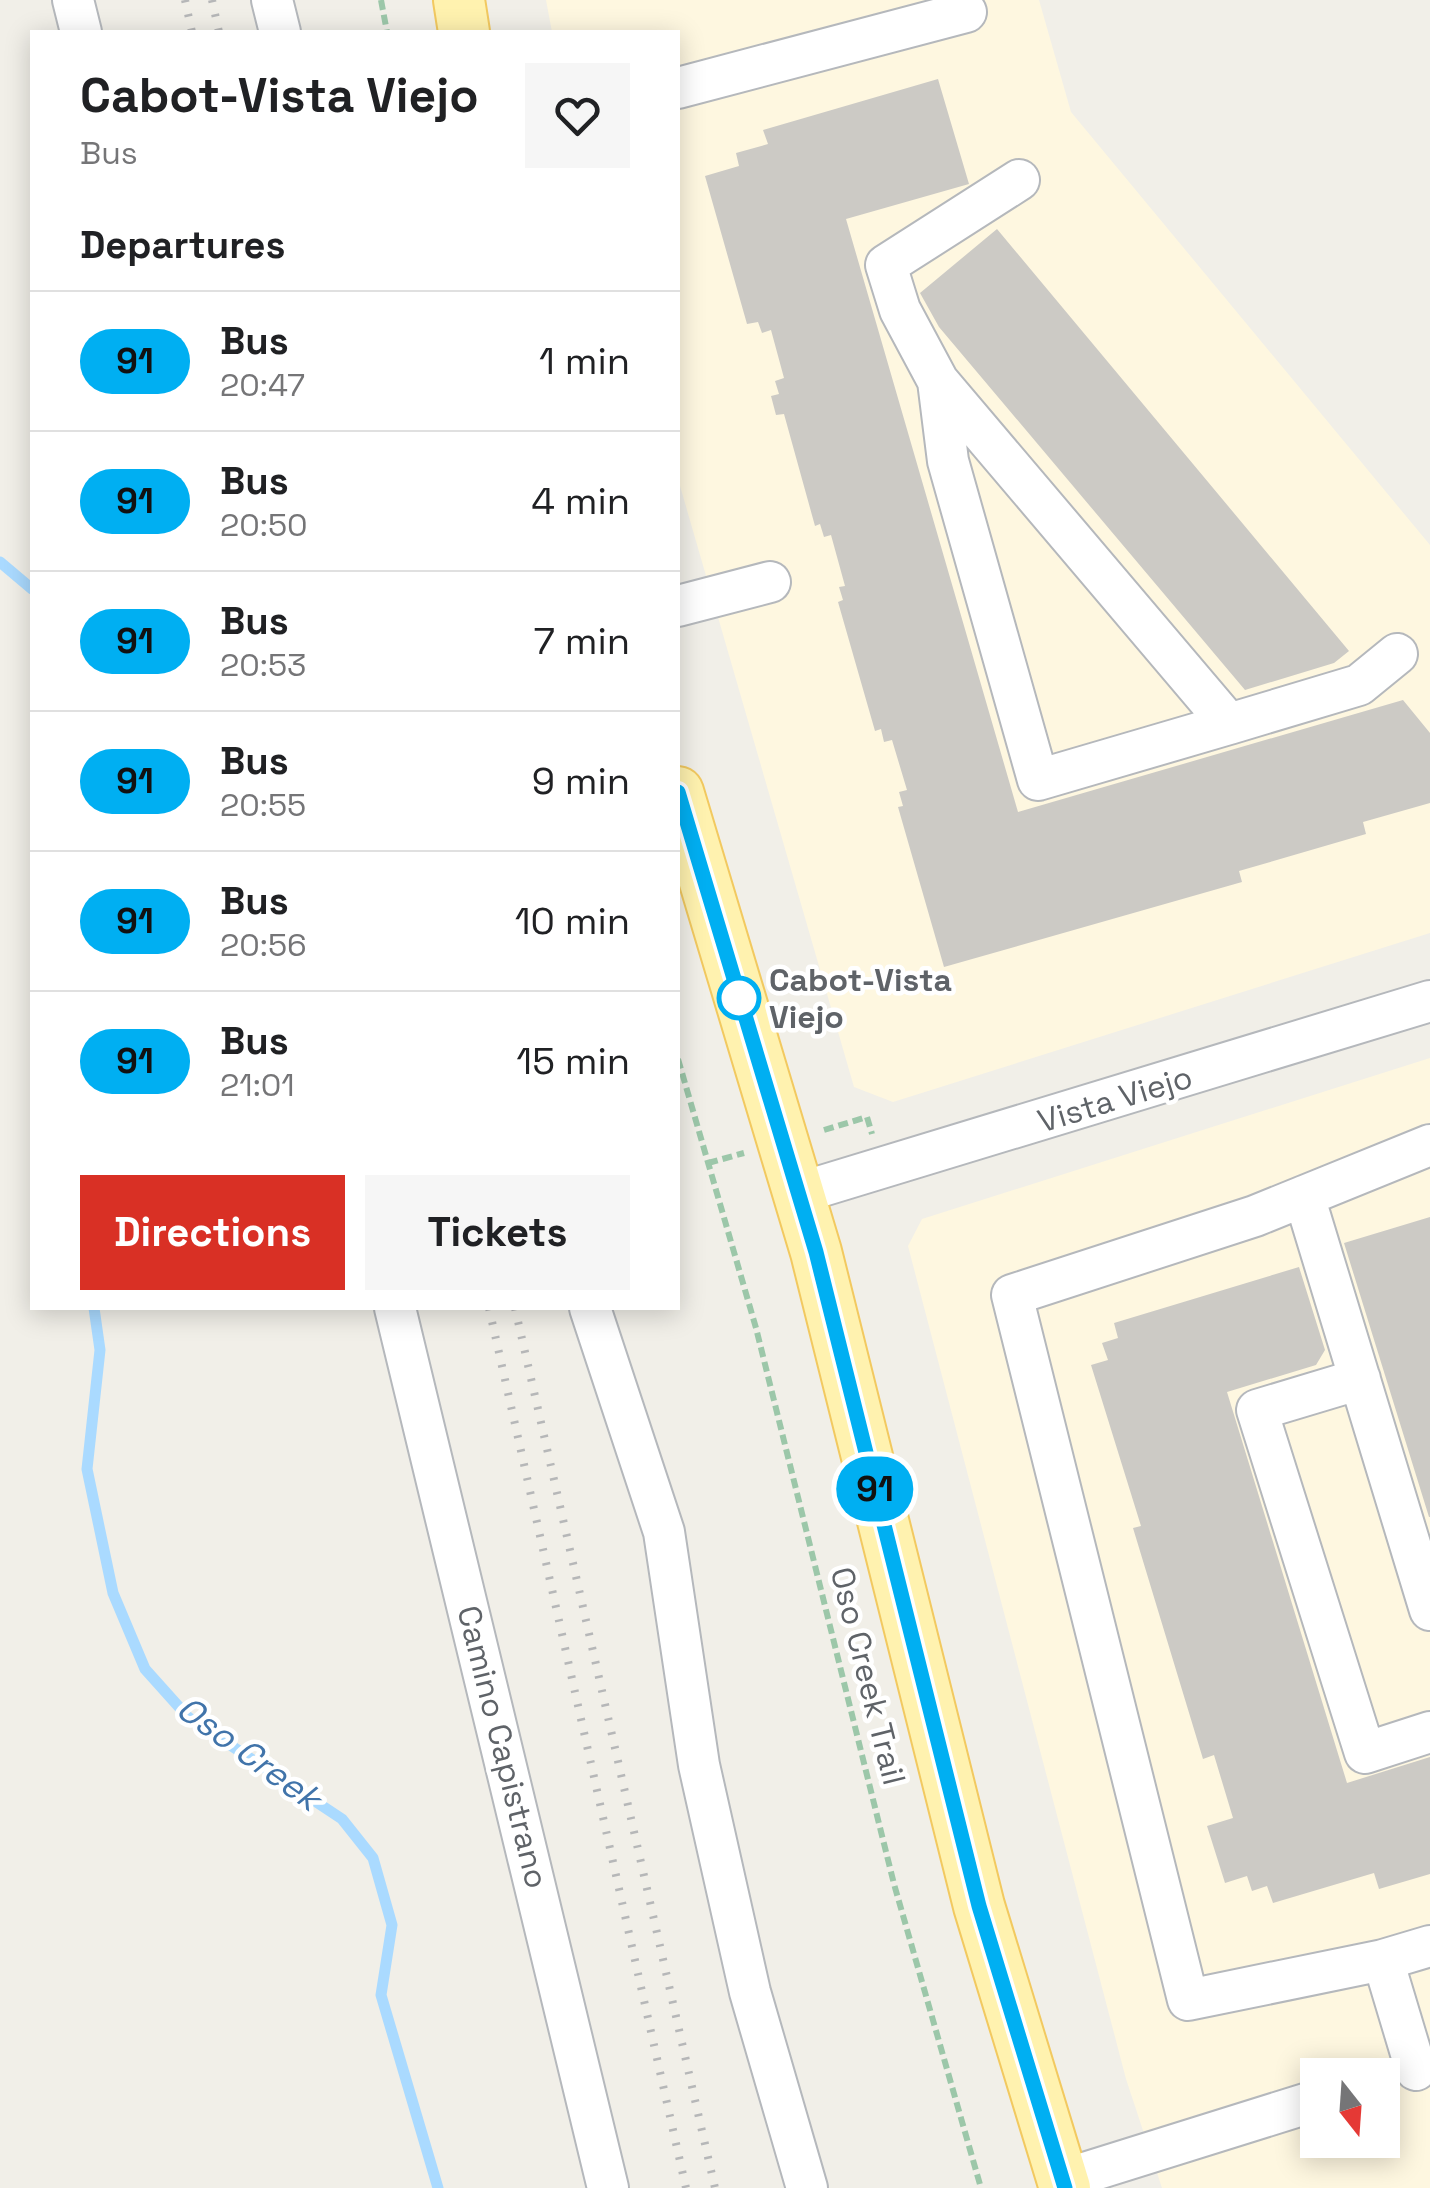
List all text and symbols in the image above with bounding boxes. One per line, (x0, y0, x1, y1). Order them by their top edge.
button: heart (525, 63, 630, 168)
text: Cabot-Vista Viejo (80, 65, 479, 126)
text: Bus (80, 133, 138, 173)
text: Departures (80, 221, 285, 269)
text: Bus (220, 317, 289, 365)
text: 1 min (539, 337, 630, 385)
text: 91 (116, 339, 154, 383)
text: 20:47 (220, 365, 305, 405)
text: Bus (220, 457, 289, 505)
text: 4 min (531, 477, 630, 525)
text: 91 (116, 479, 154, 523)
text: 20:50 (220, 505, 308, 545)
text: Bus (220, 597, 289, 645)
text: 7 min (534, 617, 630, 665)
text: 91 (116, 619, 154, 663)
text: 20:53 (220, 645, 306, 685)
text: Bus (220, 737, 289, 785)
text: 9 min (532, 757, 630, 805)
text: 91 (116, 759, 154, 803)
text: 20:55 (220, 785, 306, 825)
text: Bus (220, 877, 289, 925)
text: 10 min (515, 897, 630, 945)
text: 91 (116, 899, 154, 943)
text: 20:56 (220, 925, 307, 965)
place label: Cabot-Vista Viejo (769, 960, 952, 1037)
marker: Cabot-Vista Viejo (718, 977, 760, 1019)
text: Bus (220, 1017, 289, 1065)
text: 15 min (516, 1037, 630, 1085)
text: 91 (116, 1039, 154, 1083)
street label: Vista Viejo (1033, 1057, 1197, 1141)
text: 21:01 (220, 1065, 295, 1105)
button: Directions (80, 1175, 345, 1290)
button: Tickets (365, 1175, 630, 1290)
line badge: 91 (830, 1456, 920, 1522)
text: 91 (856, 1467, 894, 1511)
street label: Oso Creek Trail (822, 1563, 914, 1789)
street label: Camino Capistrano (449, 1602, 557, 1892)
water label: Oso Creek (168, 1686, 333, 1823)
north arrow (1300, 2058, 1400, 2158)
map controls (1300, 2058, 1400, 2158)

